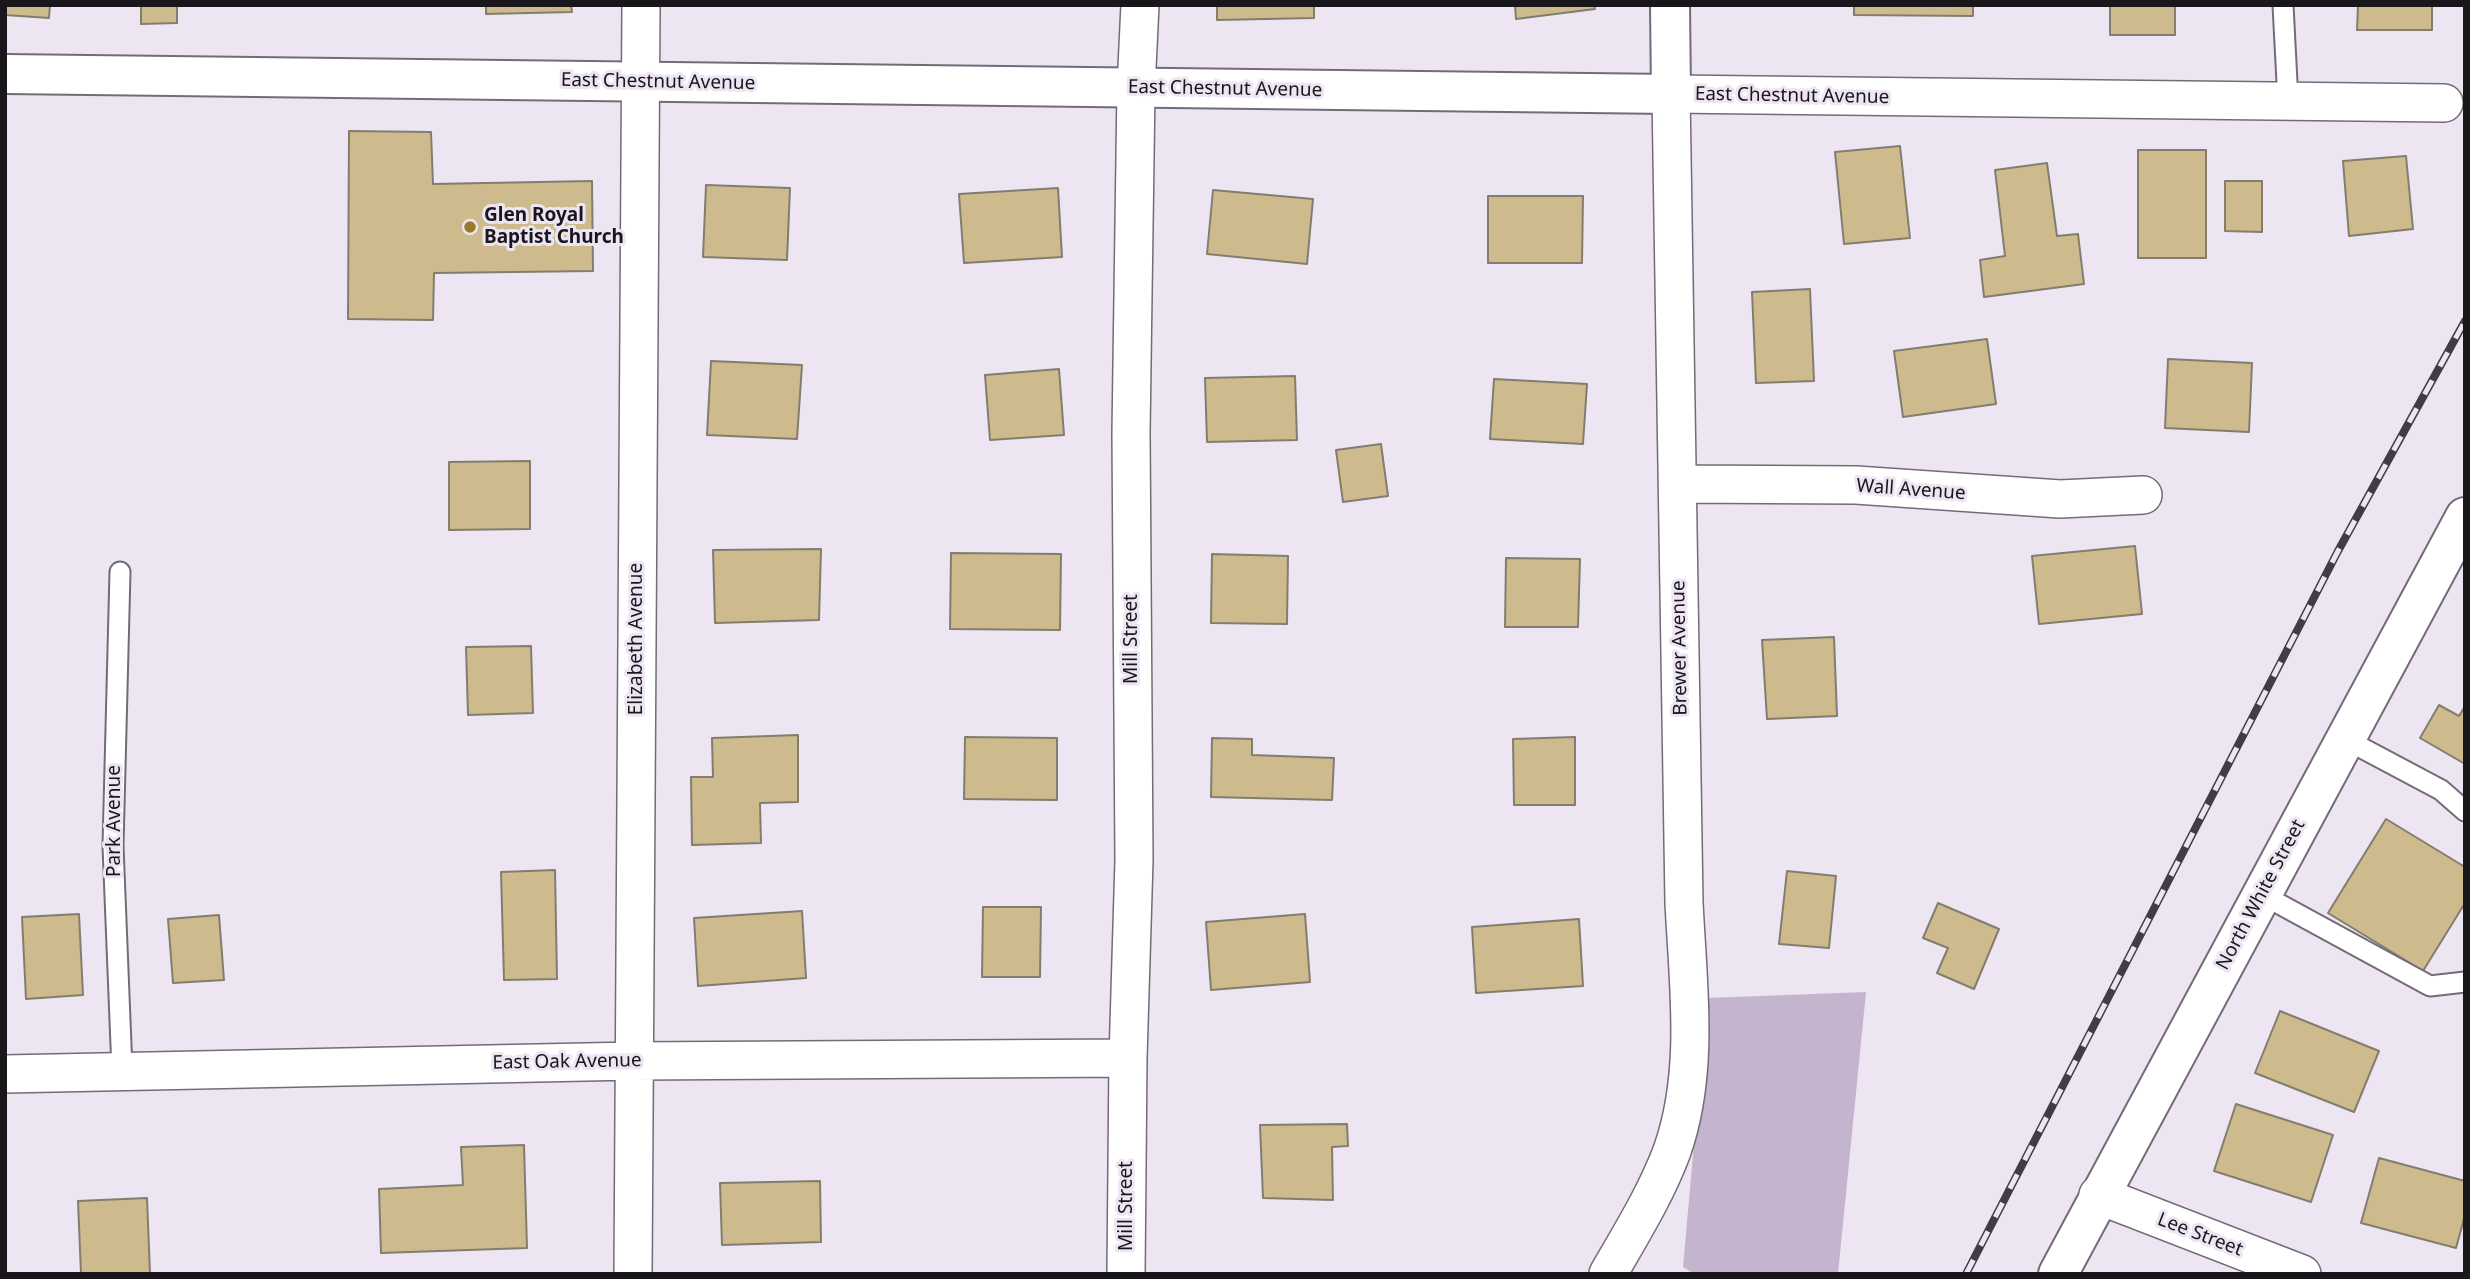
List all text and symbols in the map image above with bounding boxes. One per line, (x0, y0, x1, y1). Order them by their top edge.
street label: East Chestnut Avenue (561, 69, 755, 95)
street label: East Chestnut Avenue (1128, 76, 1322, 102)
street label: East Chestnut Avenue (1695, 83, 1889, 109)
place label: Glen Royal Baptist Church (484, 205, 624, 249)
marker: Glen Royal Baptist Church (462, 219, 478, 235)
street label: Wall Avenue (1856, 475, 1966, 505)
street label: Elizabeth Avenue (626, 563, 648, 715)
street label: Brewer Avenue (1667, 580, 1693, 716)
street label: Mill Street (1121, 594, 1143, 684)
street label: Park Avenue (104, 765, 126, 877)
street label: North White Street (2212, 816, 2310, 974)
street label: East Oak Avenue (492, 1049, 642, 1075)
street label: Mill Street (1116, 1161, 1138, 1251)
street label: Lee Street (2154, 1208, 2246, 1262)

